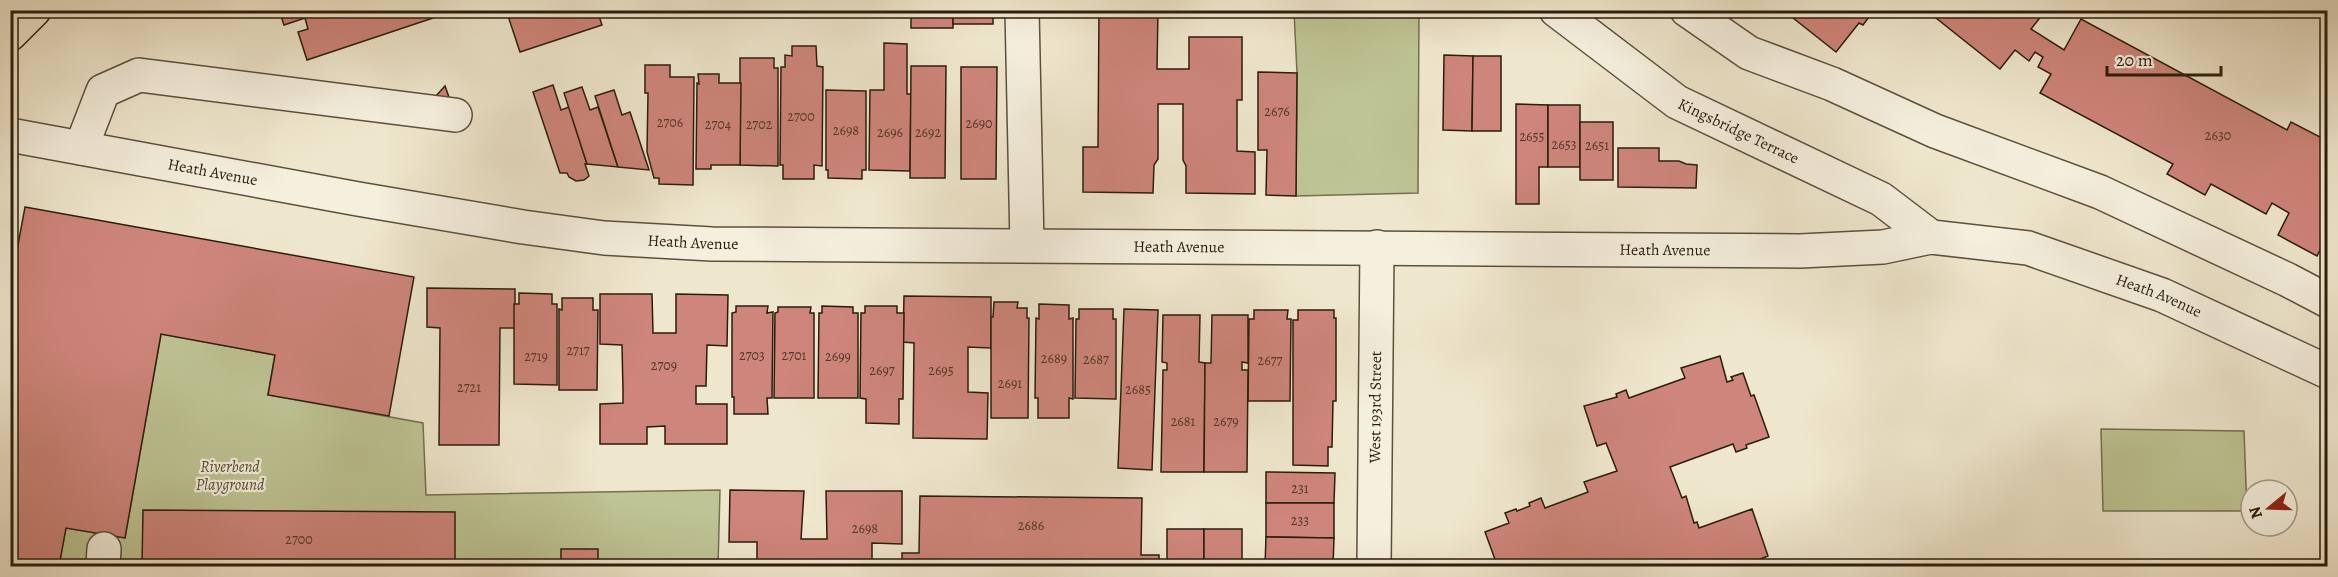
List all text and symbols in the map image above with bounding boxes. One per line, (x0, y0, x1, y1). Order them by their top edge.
scale bar (2107, 39, 2221, 77)
text: 20 m (2116, 48, 2153, 72)
street label: Kingsbridge Terrace (1674, 93, 1803, 169)
house number: 2676 (1264, 102, 1290, 121)
house number: 2700 (787, 107, 815, 126)
house number: 2706 (657, 113, 683, 132)
house number: 2690 (966, 114, 992, 133)
house number: 2704 (705, 115, 731, 134)
house number: 2702 (746, 115, 773, 134)
house number: 2698 (833, 121, 859, 140)
house number: 2696 (877, 123, 903, 142)
house number: 2692 (915, 123, 941, 142)
house number: 2630 (2205, 126, 2231, 145)
house number: 2655 (1519, 127, 1545, 146)
house number: 2653 (1552, 135, 1577, 154)
house number: 2651 (1585, 136, 1609, 155)
street label: Heath Avenue (166, 153, 259, 191)
street label: Heath Avenue (647, 229, 739, 255)
street label: Heath Avenue (1133, 236, 1224, 258)
street label: Heath Avenue (1619, 239, 1710, 261)
street label: Heath Avenue (2113, 269, 2205, 323)
house number: 2717 (566, 341, 590, 360)
house number: 2703 (739, 346, 765, 365)
house number: 2701 (782, 346, 807, 365)
house number: 2719 (524, 347, 548, 366)
house number: 2699 (825, 347, 851, 366)
house number: 2689 (1041, 349, 1067, 368)
house number: 2687 (1083, 350, 1109, 369)
house number: 2677 (1258, 351, 1283, 370)
street label: West 193rd Street (1364, 351, 1387, 464)
house number: 2709 (651, 356, 677, 375)
house number: 2697 (869, 361, 895, 380)
house number: 2695 (928, 361, 954, 380)
house number: 2691 (998, 374, 1022, 393)
house number: 2721 (457, 378, 481, 397)
house number: 2685 (1125, 380, 1151, 399)
house number: 2681 (1171, 412, 1196, 431)
house number: 2679 (1213, 412, 1239, 431)
park label: Riverbend Playground (196, 456, 265, 496)
north arrow (2239, 478, 2299, 538)
house number: 231 (1291, 479, 1309, 498)
text: N (2243, 503, 2268, 522)
house number: 233 (1291, 511, 1309, 530)
house number: 2686 (1018, 516, 1044, 535)
house number: 2698 (852, 519, 878, 538)
house number: 2700 (285, 530, 313, 549)

